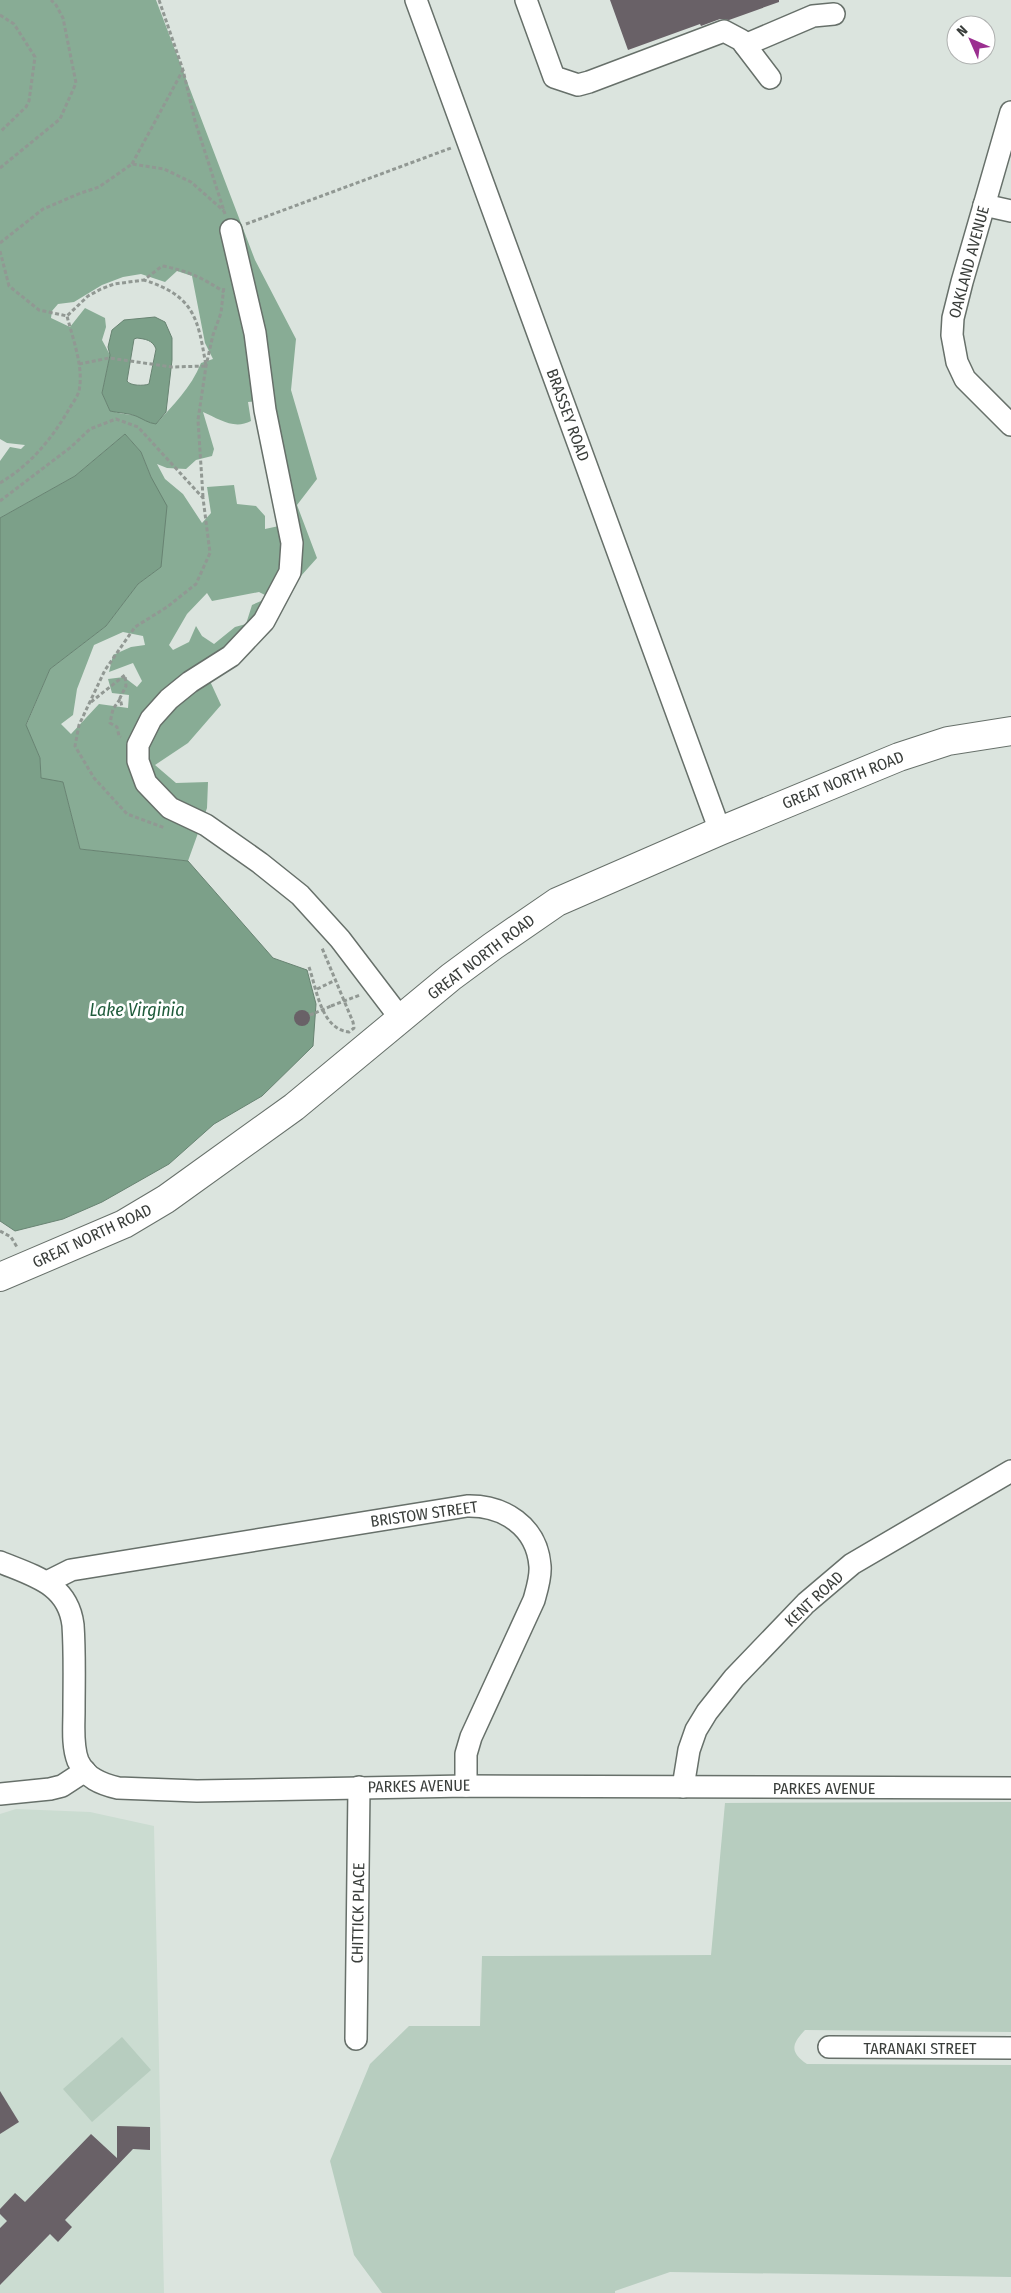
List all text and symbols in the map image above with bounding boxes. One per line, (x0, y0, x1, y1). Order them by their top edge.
north arrow (946, 15, 996, 65)
text: N (953, 22, 971, 40)
street label: OAKLAND AVENUE (945, 204, 993, 320)
street label: BRASSEY ROAD (543, 366, 593, 464)
street label: GREAT NORTH ROAD (779, 747, 907, 813)
street label: GREAT NORTH ROAD (424, 910, 538, 1004)
water label: Lake Virginia (90, 999, 185, 1021)
street label: GREAT NORTH ROAD (29, 1200, 155, 1272)
street label: BRISTOW STREET (369, 1497, 479, 1531)
street label: KENT ROAD (781, 1567, 847, 1631)
street label: PARKES AVENUE (368, 1776, 470, 1796)
street label: PARKES AVENUE (773, 1779, 875, 1798)
street label: CHITTICK PLACE (348, 1862, 368, 1964)
street label: TARANAKI STREET (864, 2039, 977, 2058)

